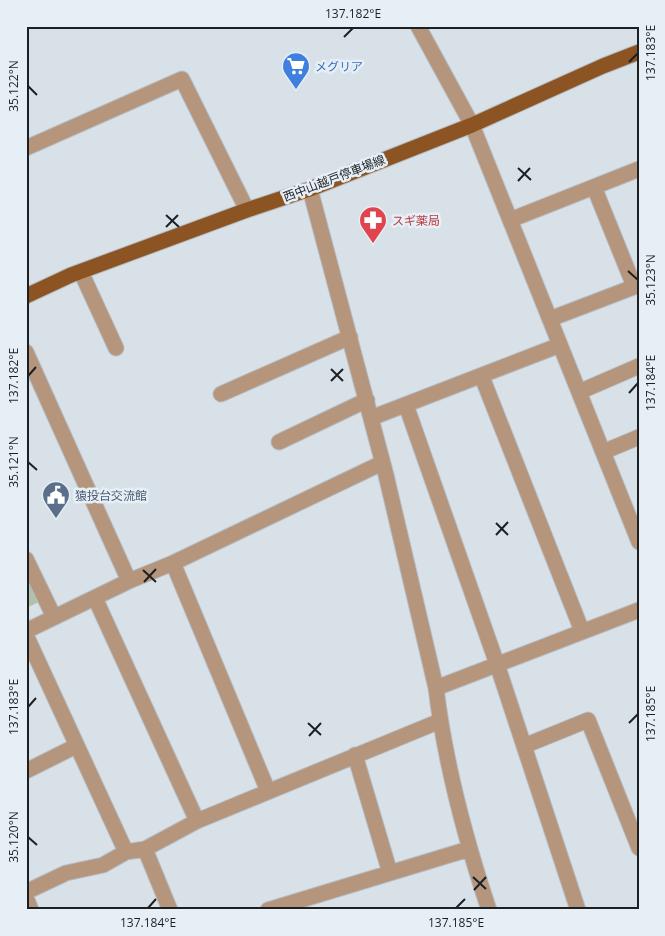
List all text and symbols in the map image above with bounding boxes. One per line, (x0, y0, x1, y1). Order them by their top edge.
text: 137.182°E (325, 5, 381, 22)
text: 137.183°E (642, 25, 659, 81)
supermarket icon: メグリア (281, 51, 311, 90)
place label: メグリア (315, 58, 363, 75)
text: 35.122°N (5, 60, 22, 112)
street label: 西中山越戸停車場線 (281, 151, 387, 205)
pharmacy icon: スギ薬局 (358, 205, 388, 244)
place label: スギ薬局 (392, 212, 440, 229)
text: 35.123°N (642, 254, 659, 306)
text: 137.182°E (5, 348, 22, 404)
text: 137.184°E (642, 355, 659, 411)
text: 35.121°N (5, 436, 22, 488)
public building icon: 猿投台交流館 (41, 480, 71, 519)
place label: 猿投台交流館 (75, 487, 147, 504)
text: 137.183°E (5, 679, 22, 735)
text: 137.185°E (642, 686, 659, 742)
text: 35.120°N (5, 811, 22, 863)
text: 137.184°E (120, 914, 176, 931)
text: 137.185°E (428, 914, 484, 931)

